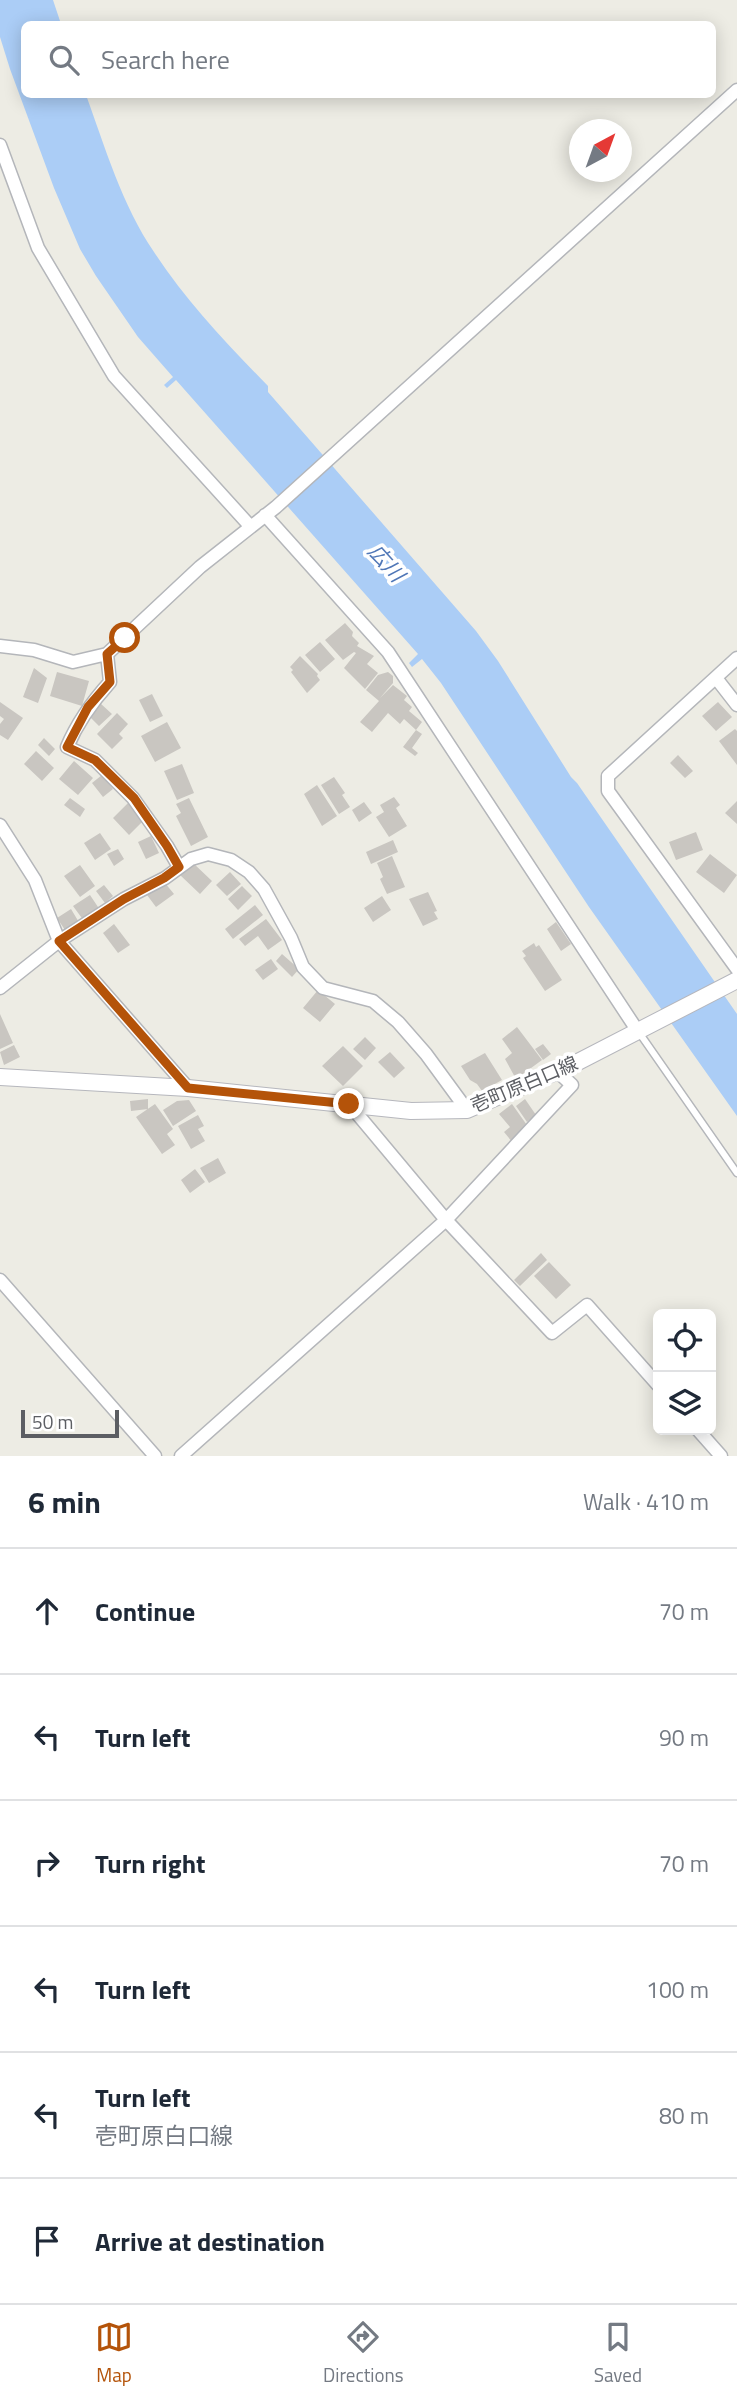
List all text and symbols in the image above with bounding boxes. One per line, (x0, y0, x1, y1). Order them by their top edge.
search box (21, 21, 716, 98)
text: Search here (101, 40, 230, 79)
icon: search (45, 41, 83, 79)
north arrow (569, 119, 632, 182)
water label: 広川 (361, 536, 414, 590)
route start (109, 622, 140, 653)
street label: 壱町原白口線 (466, 1048, 582, 1119)
route end (333, 1088, 364, 1119)
map controls (653, 1309, 716, 1435)
button: locate (653, 1309, 716, 1372)
button: layers (653, 1372, 716, 1435)
scale bar (21, 1407, 119, 1439)
text: 50 m (32, 1407, 73, 1436)
text: 6 min (28, 1479, 101, 1525)
text: Walk · 410 m (583, 1484, 709, 1519)
icon: ahead (28, 1592, 66, 1630)
text: Continue (95, 1592, 195, 1631)
text: 70 m (659, 1594, 709, 1629)
icon: left (28, 1718, 66, 1756)
text: Turn left (95, 1718, 190, 1757)
text: 90 m (659, 1720, 709, 1755)
icon: right (28, 1844, 66, 1882)
text: Turn right (95, 1844, 206, 1883)
text: 70 m (659, 1846, 709, 1881)
icon: left (28, 1970, 66, 2008)
text: Turn left (95, 1970, 190, 2009)
text: 100 m (646, 1972, 709, 2007)
text: Turn left (95, 2078, 190, 2117)
icon: left (28, 2096, 66, 2134)
text: 80 m (659, 2098, 709, 2133)
text: 壱町原白口線 (95, 2118, 233, 2153)
icon: arrive (28, 2222, 66, 2260)
text: Arrive at destination (95, 2222, 325, 2261)
tab: Map (95, 2318, 133, 2389)
tab: Directions (323, 2318, 404, 2389)
tab: Saved (594, 2318, 642, 2389)

